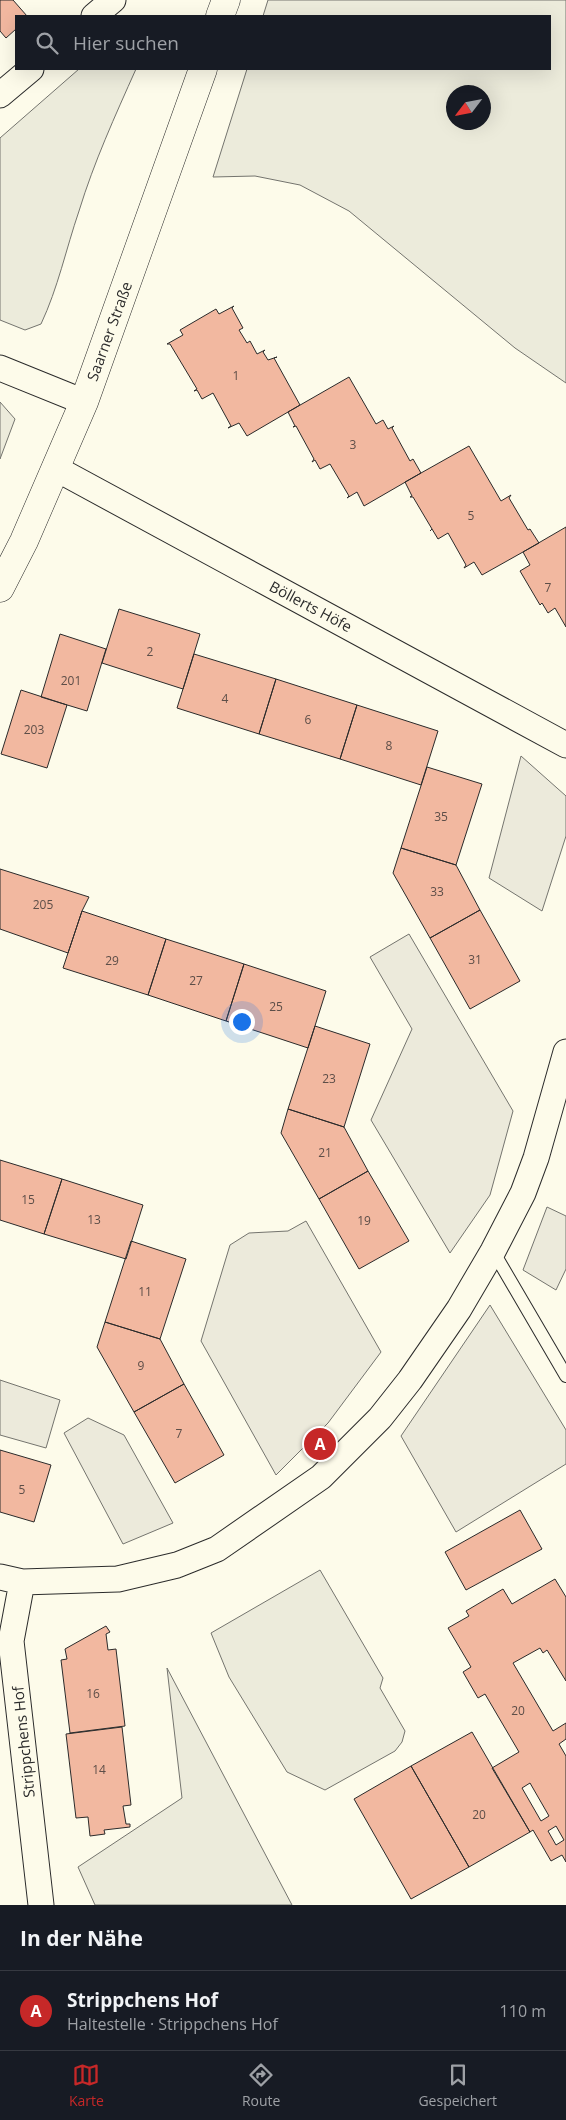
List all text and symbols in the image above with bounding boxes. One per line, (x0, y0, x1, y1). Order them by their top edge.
search box (15, 15, 551, 70)
icon: search (33, 29, 61, 57)
text: Hier suchen (73, 30, 179, 56)
north arrow (446, 85, 491, 130)
street label: Saarner Straße (82, 278, 136, 384)
house number: 1 (233, 367, 239, 384)
house number: 3 (350, 436, 357, 453)
house number: 5 (468, 507, 475, 524)
street label: Böllerts Höfe (266, 576, 356, 636)
house number: 7 (545, 579, 552, 596)
house number: 2 (147, 643, 154, 660)
house number: 201 (61, 672, 81, 689)
house number: 4 (222, 690, 229, 707)
house number: 6 (305, 711, 312, 728)
house number: 203 (24, 721, 44, 738)
house number: 8 (386, 737, 393, 754)
house number: 35 (434, 808, 448, 825)
house number: 33 (430, 883, 444, 900)
house number: 205 (33, 896, 53, 913)
house number: 31 (468, 951, 482, 968)
house number: 29 (105, 952, 119, 969)
house number: 27 (189, 972, 203, 989)
house number: 25 (269, 998, 283, 1015)
your location (229, 1009, 255, 1035)
house number: 23 (322, 1070, 336, 1087)
house number: 21 (318, 1144, 332, 1161)
house number: 15 (21, 1191, 35, 1208)
house number: 13 (87, 1211, 101, 1228)
house number: 19 (357, 1212, 371, 1229)
house number: 11 (138, 1283, 152, 1300)
house number: 9 (138, 1357, 145, 1374)
house number: 7 (176, 1425, 183, 1442)
pin: A (304, 1425, 336, 1463)
house number: 5 (19, 1481, 26, 1498)
street label: Strippchens Hof (7, 1684, 39, 1799)
house number: 16 (86, 1685, 100, 1702)
house number: 20 (511, 1702, 525, 1719)
house number: 14 (92, 1761, 106, 1778)
house number: 20 (472, 1806, 486, 1823)
text: In der Nähe (20, 1924, 143, 1952)
text: Strippchens Hof (67, 1987, 218, 2013)
text: A (30, 2000, 42, 2022)
text: 110 m (500, 2000, 546, 2022)
text: Haltestelle · Strippchens Hof (67, 2013, 278, 2035)
tab: Karte (69, 2061, 104, 2110)
tab: Route (242, 2061, 280, 2110)
tab: Gespeichert (418, 2061, 497, 2110)

